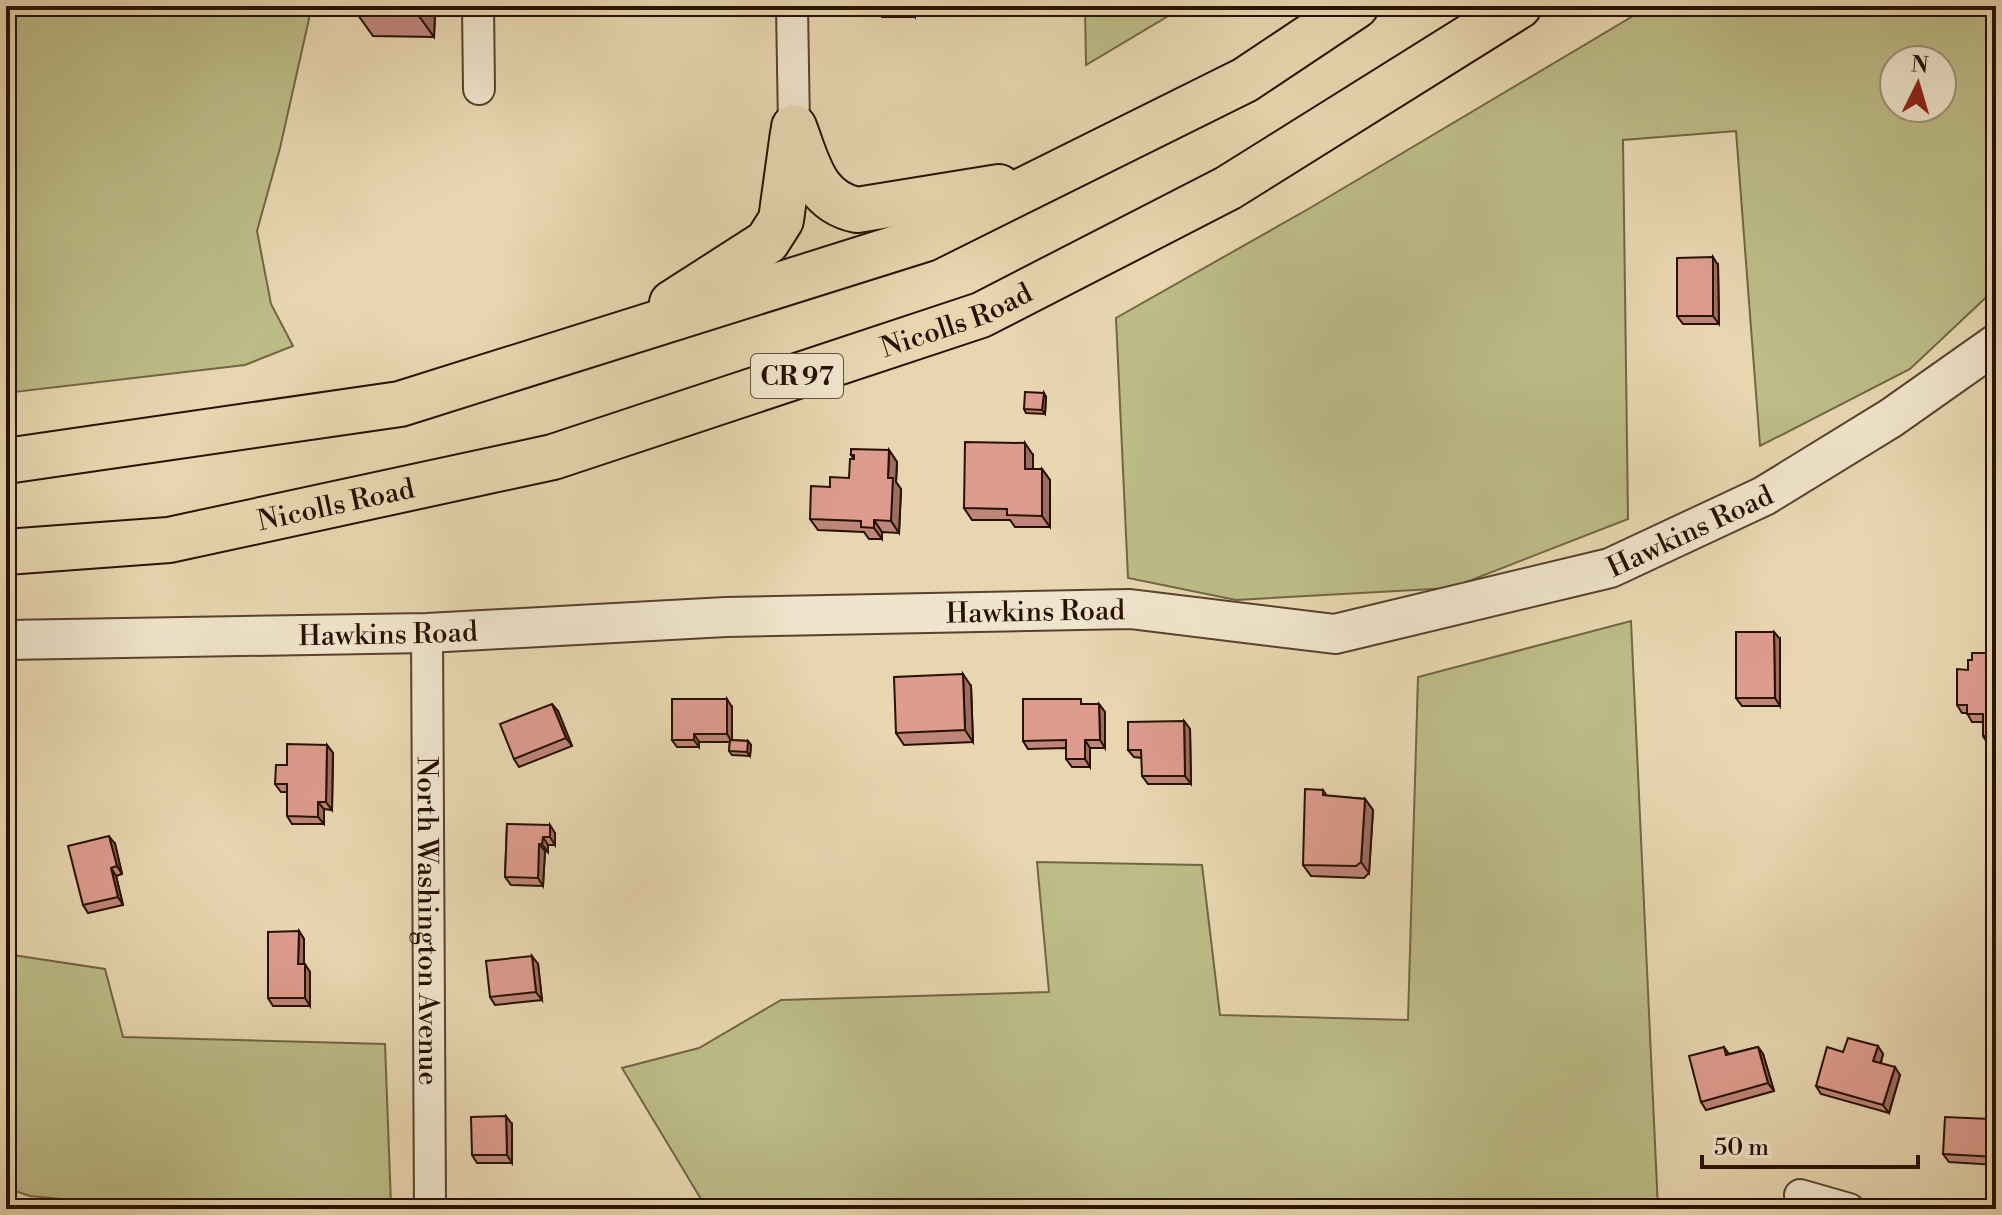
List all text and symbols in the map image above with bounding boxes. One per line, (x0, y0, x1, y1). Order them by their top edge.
north arrow (1878, 44, 1958, 124)
text: N (1910, 51, 1930, 80)
street label: Nicolls Road (876, 276, 1038, 366)
road number: CR 97 (751, 354, 843, 398)
street label: Nicolls Road (254, 471, 418, 539)
street label: Hawkins Road (1602, 478, 1779, 586)
street label: Hawkins Road (946, 593, 1126, 632)
street label: Hawkins Road (298, 614, 479, 654)
street label: North Washington Avenue (409, 756, 445, 1086)
scale bar (1702, 1119, 1918, 1169)
text: 50 m (1714, 1133, 1769, 1163)

